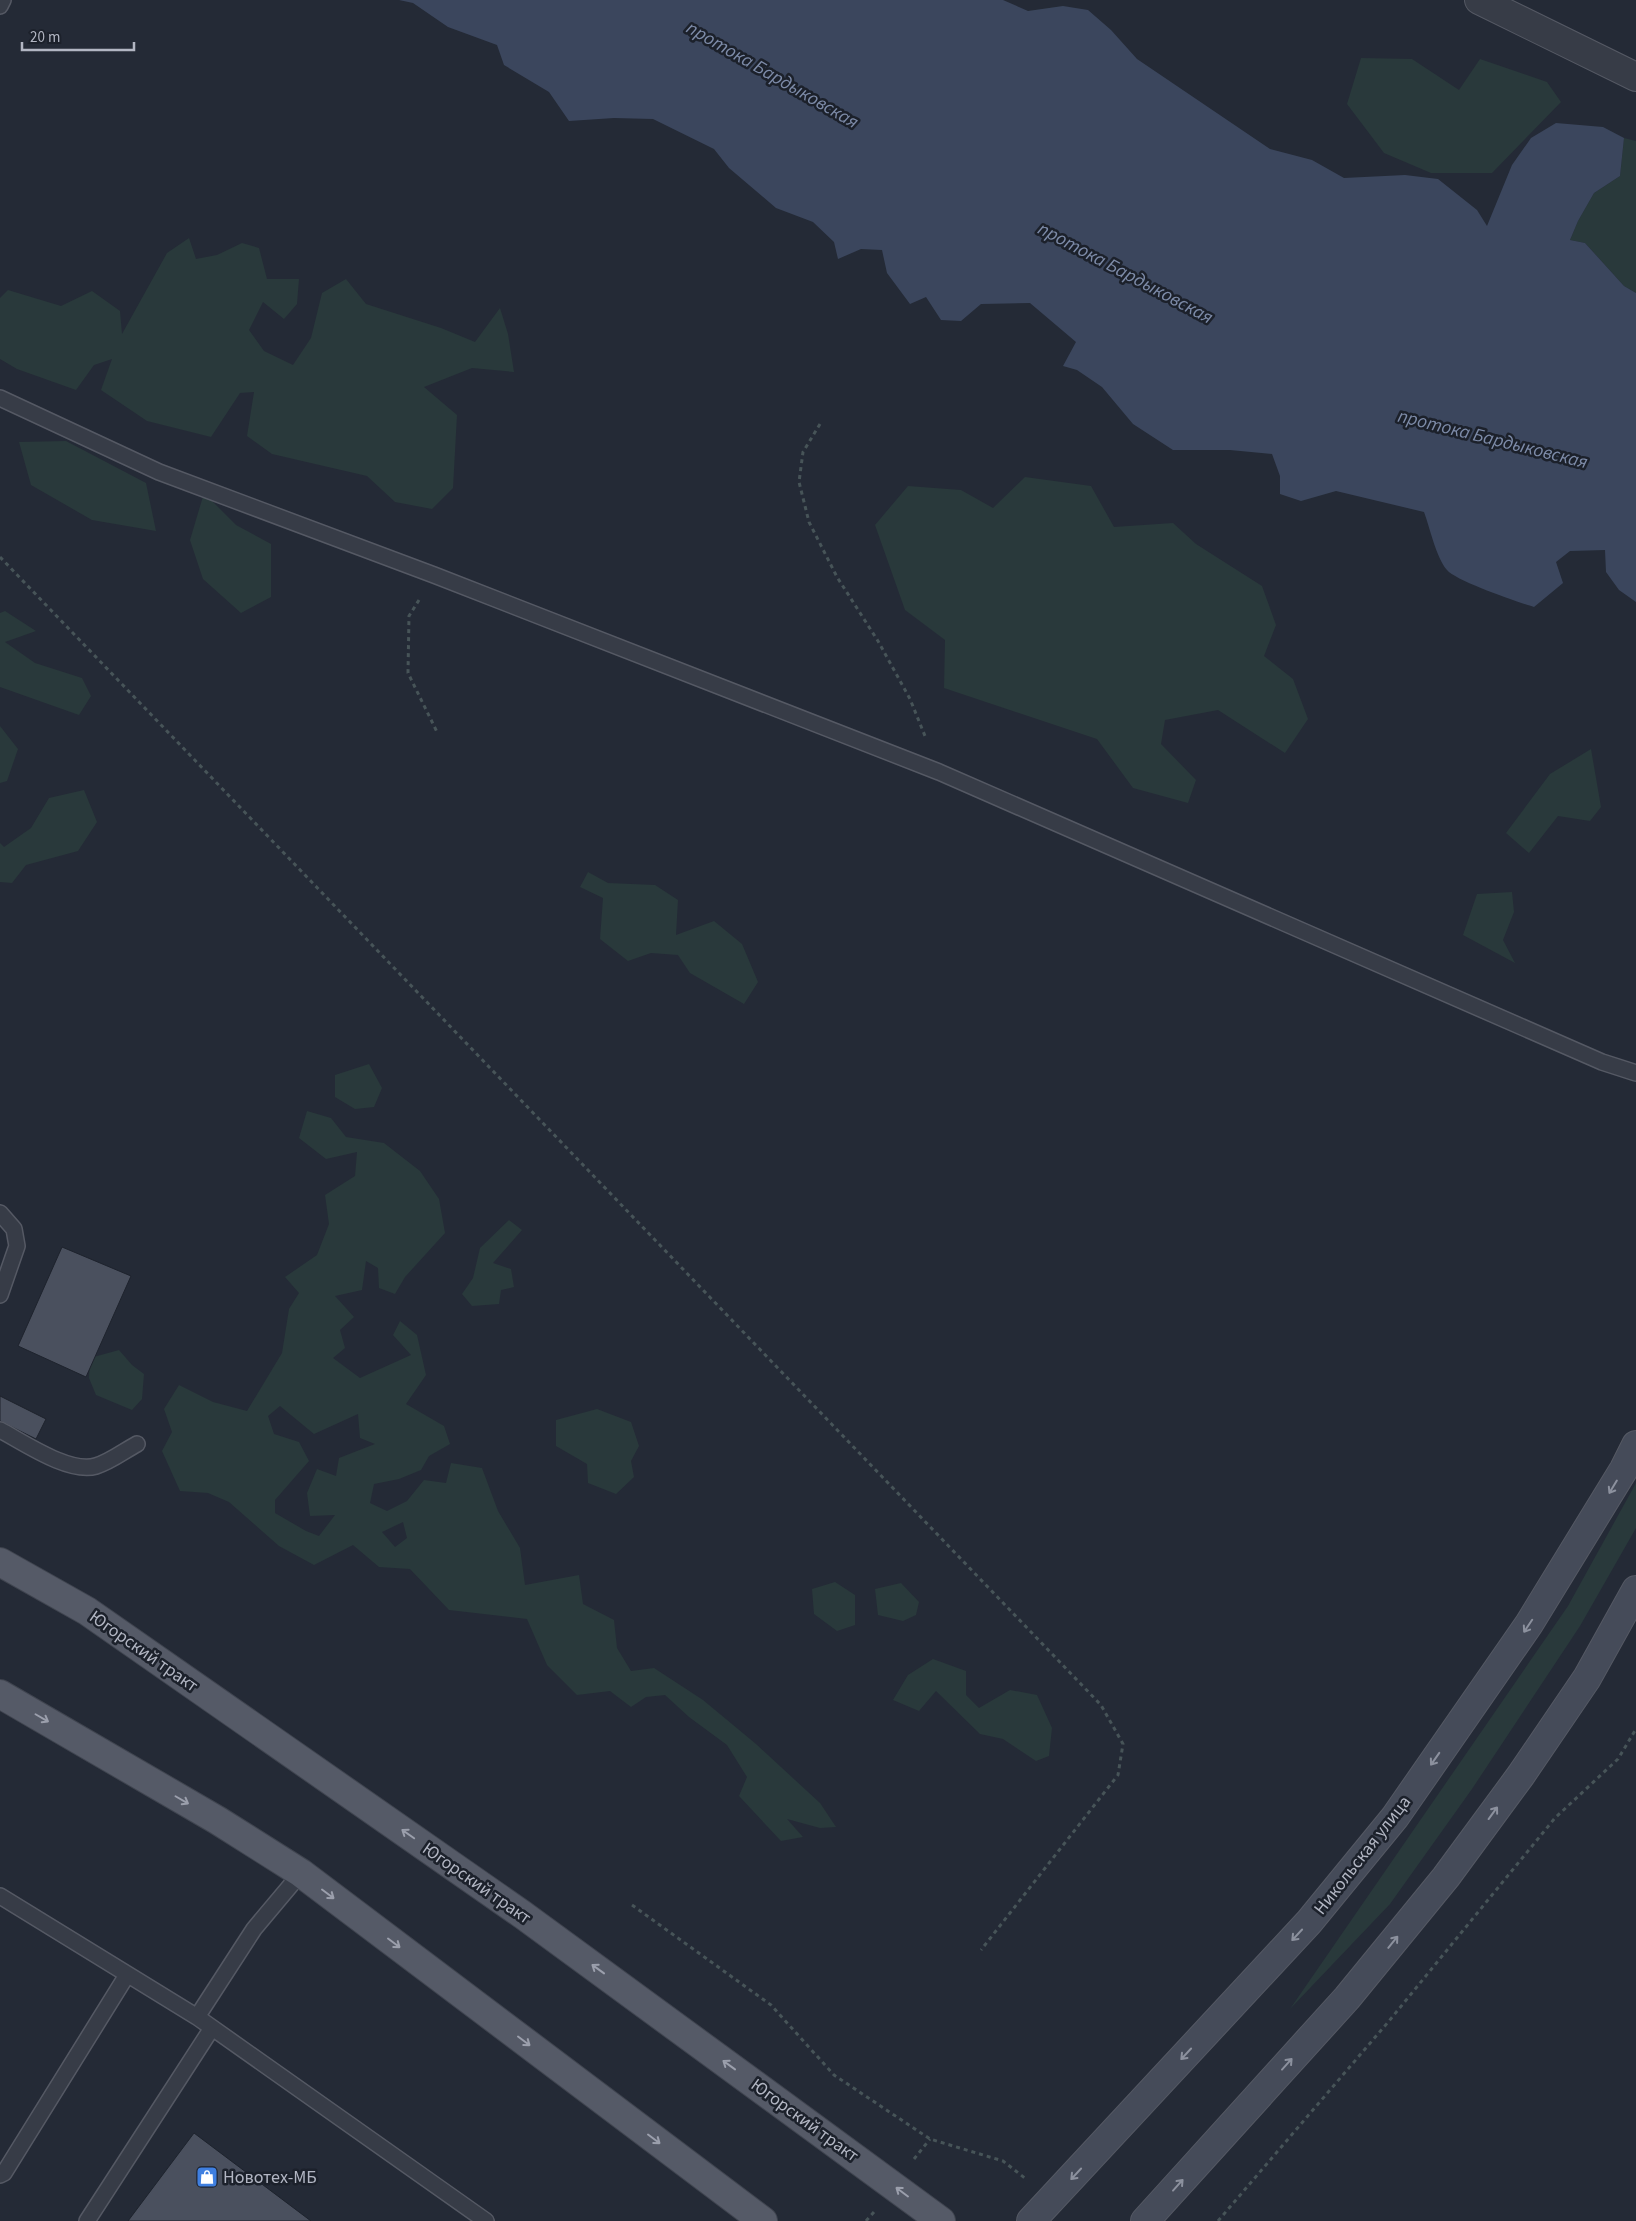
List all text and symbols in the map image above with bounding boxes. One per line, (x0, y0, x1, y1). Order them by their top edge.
water label: протока Бардыковская (681, 15, 863, 136)
scale bar (22, 20, 135, 52)
text: 20 m (30, 27, 60, 48)
water label: протока Бардыковская (1033, 216, 1218, 331)
water label: протока Бардыковская (1395, 403, 1591, 476)
one-way arrow (1607, 1480, 1617, 1494)
street label: Югорский тракт (84, 1605, 203, 1698)
one-way arrow (1523, 1619, 1533, 1633)
one-way arrow (35, 1714, 49, 1724)
one-way arrow (1430, 1752, 1440, 1766)
street label: Никольская улица (1308, 1791, 1417, 1920)
one-way arrow (175, 1795, 190, 1805)
one-way arrow (1488, 1806, 1498, 1820)
one-way arrow (401, 1829, 415, 1839)
street label: Югорский тракт (417, 1837, 536, 1930)
one-way arrow (321, 1889, 335, 1899)
one-way arrow (1291, 1929, 1303, 1942)
one-way arrow (1388, 1935, 1399, 1948)
one-way arrow (387, 1938, 400, 1949)
one-way arrow (591, 1964, 605, 1974)
one-way arrow (517, 2035, 530, 2046)
one-way arrow (1180, 2048, 1192, 2061)
one-way arrow (1281, 2058, 1293, 2071)
one-way arrow (722, 2060, 736, 2070)
street label: Югорский тракт (746, 2073, 864, 2168)
one-way arrow (647, 2133, 660, 2144)
shop icon: Новотех-МБ (195, 2165, 219, 2189)
place label: Новотех-МБ (223, 2165, 317, 2190)
one-way arrow (1070, 2167, 1081, 2180)
one-way arrow (1172, 2178, 1184, 2191)
one-way arrow (896, 2186, 909, 2197)

